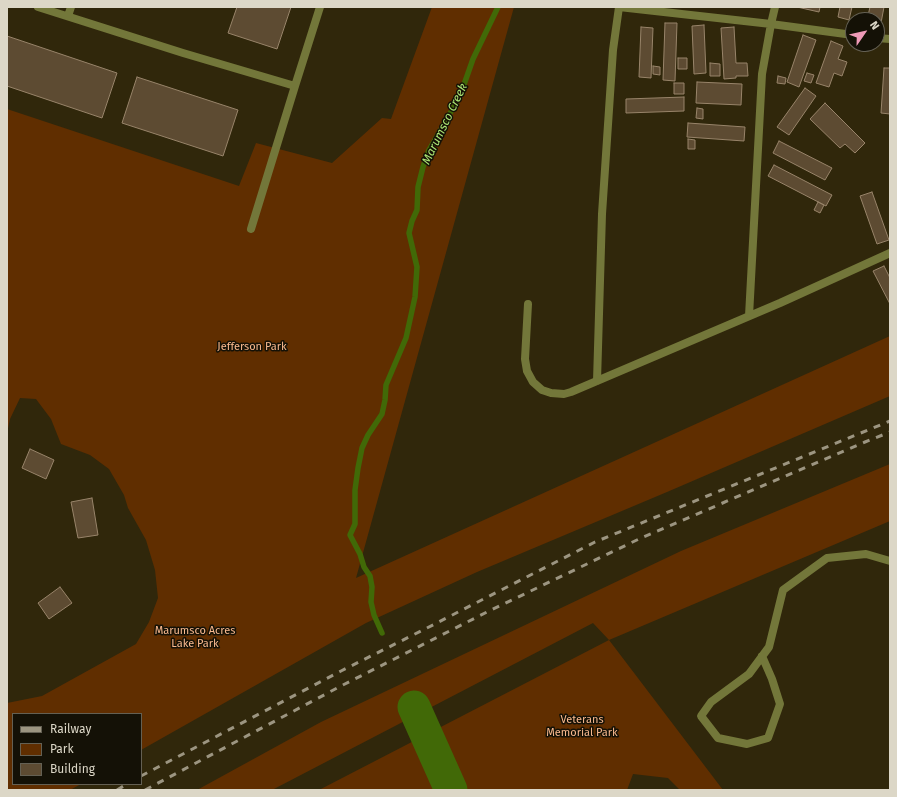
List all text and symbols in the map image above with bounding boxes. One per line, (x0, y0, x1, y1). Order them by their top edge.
north arrow (845, 12, 885, 52)
text: N (867, 19, 882, 32)
water label: Marumsco Creek (419, 81, 471, 167)
park label: Jefferson Park (217, 340, 287, 354)
park label: Marumsco Acres Lake Park (155, 624, 235, 650)
legend (12, 713, 142, 785)
park label: Veterans Memorial Park (546, 713, 618, 739)
text: Railway (50, 722, 91, 736)
text: Park (50, 742, 74, 756)
text: Building (50, 762, 95, 776)

